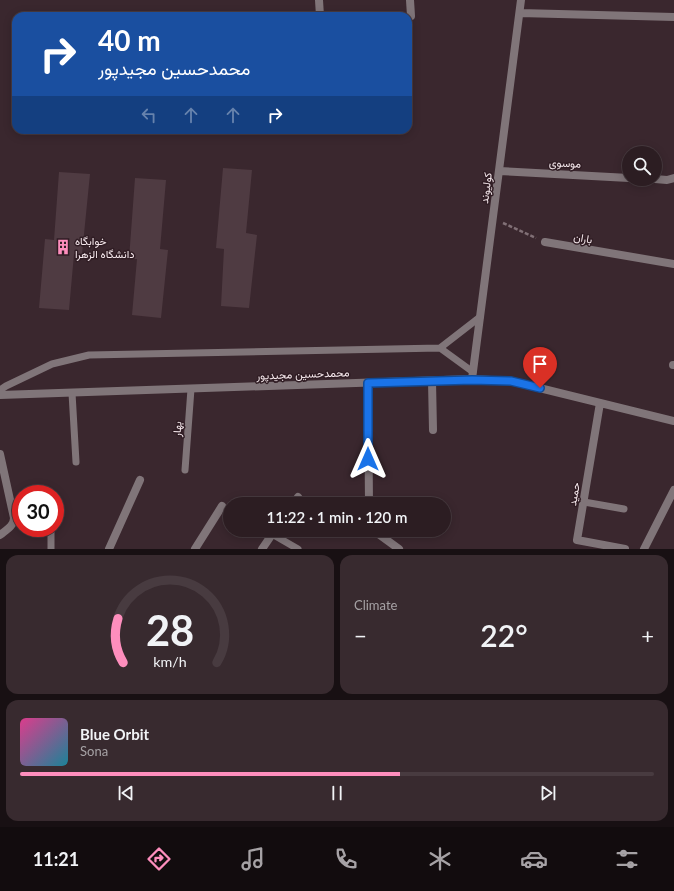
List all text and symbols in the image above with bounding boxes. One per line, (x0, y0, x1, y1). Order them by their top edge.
text: 40 m (98, 23, 161, 57)
icon: right (32, 28, 84, 80)
text: محمدحسین مجیدپور (98, 57, 250, 79)
icon: left (138, 104, 160, 126)
icon: ahead (180, 104, 202, 126)
icon: ahead (222, 104, 244, 126)
icon: right (264, 104, 286, 126)
map controls (622, 146, 662, 186)
button: search (622, 146, 662, 186)
street label: موسوی (549, 155, 582, 171)
street label: کولیوند (477, 171, 495, 204)
street label: باران (572, 229, 594, 247)
place label: خوابگاه دانشگاه الزهرا (75, 234, 134, 261)
building icon: خوابگاه دانشگاه الزهرا (54, 238, 72, 256)
pin (523, 347, 557, 388)
icon: arrive (529, 353, 551, 375)
street label: محمدحسین مجیدپور (255, 365, 350, 384)
street label: بهار (169, 421, 185, 438)
position arrow (347, 438, 389, 480)
street label: حمید (565, 481, 583, 507)
speed limit sign: 30 (12, 485, 64, 537)
text: 11:22 · 1 min · 120 m (267, 508, 407, 526)
text: Climate (354, 597, 397, 613)
text: 28 (146, 604, 194, 654)
text: 22° (480, 617, 528, 653)
text: − (354, 622, 367, 649)
text: + (641, 622, 654, 649)
text: km/h (153, 652, 187, 669)
text: Blue Orbit (80, 725, 149, 743)
text: Sona (80, 743, 108, 759)
icon: previous (115, 782, 137, 804)
icon: pause (326, 782, 348, 804)
icon: next (537, 782, 559, 804)
icon: directions (145, 845, 173, 873)
icon: music (239, 845, 267, 873)
icon: phone (332, 845, 360, 873)
icon: climate (426, 845, 454, 873)
icon: car (520, 845, 548, 873)
icon: filters (613, 845, 641, 873)
text: 11:21 (33, 848, 79, 870)

